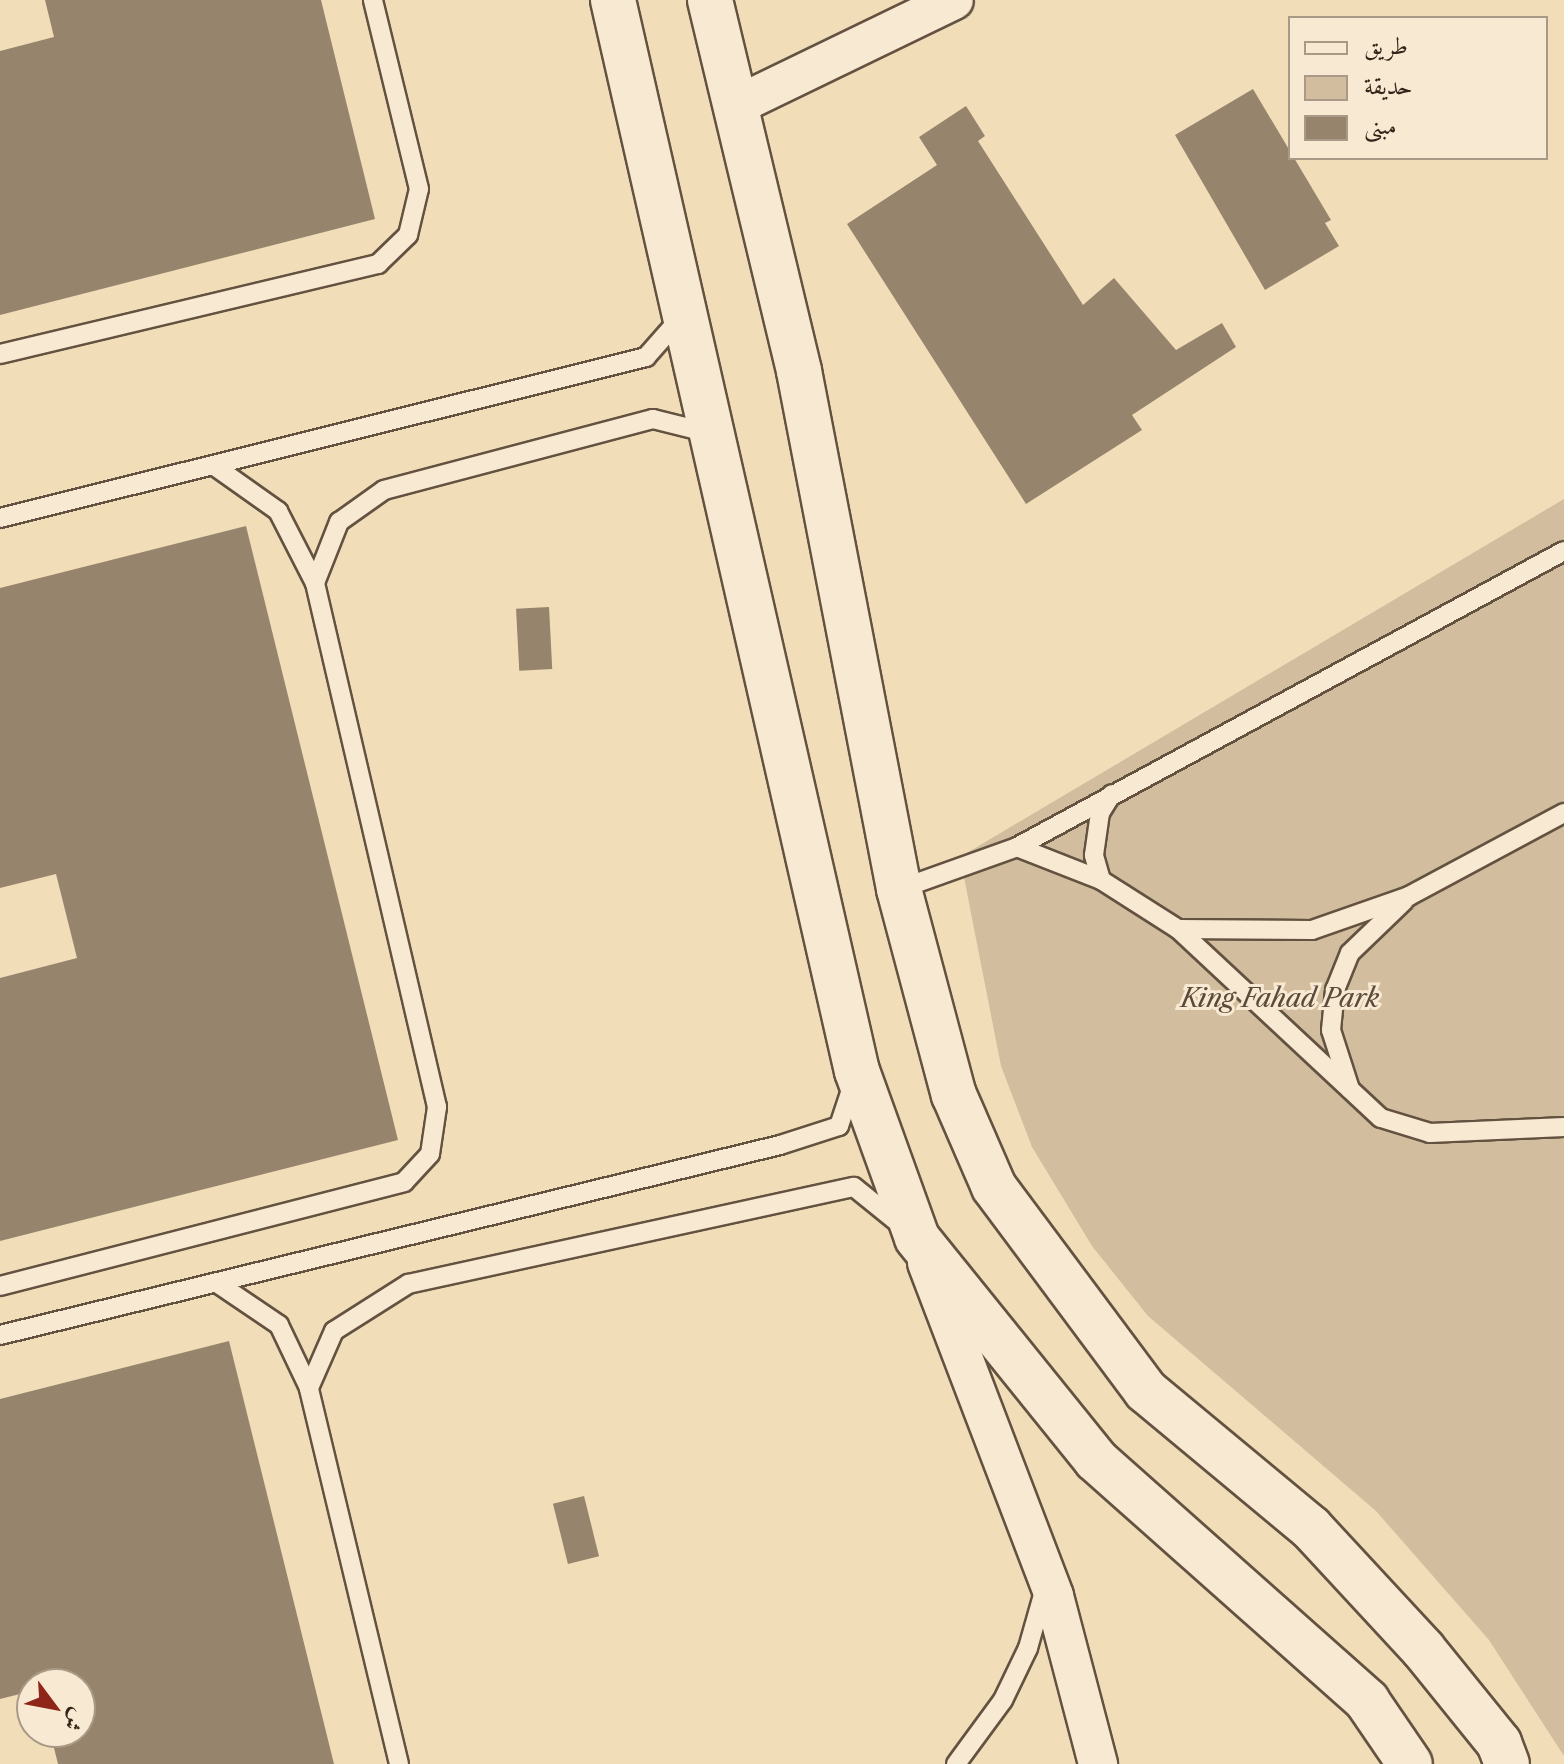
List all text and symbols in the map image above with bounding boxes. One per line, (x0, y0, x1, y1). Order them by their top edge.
legend (1288, 16, 1548, 160)
text: طريق (1364, 31, 1408, 60)
text: حديقة (1364, 71, 1413, 100)
text: مبنى (1364, 111, 1397, 140)
park label: King Fahad Park (1181, 983, 1379, 1015)
north arrow (16, 1668, 96, 1748)
text: ش (58, 1704, 92, 1736)

